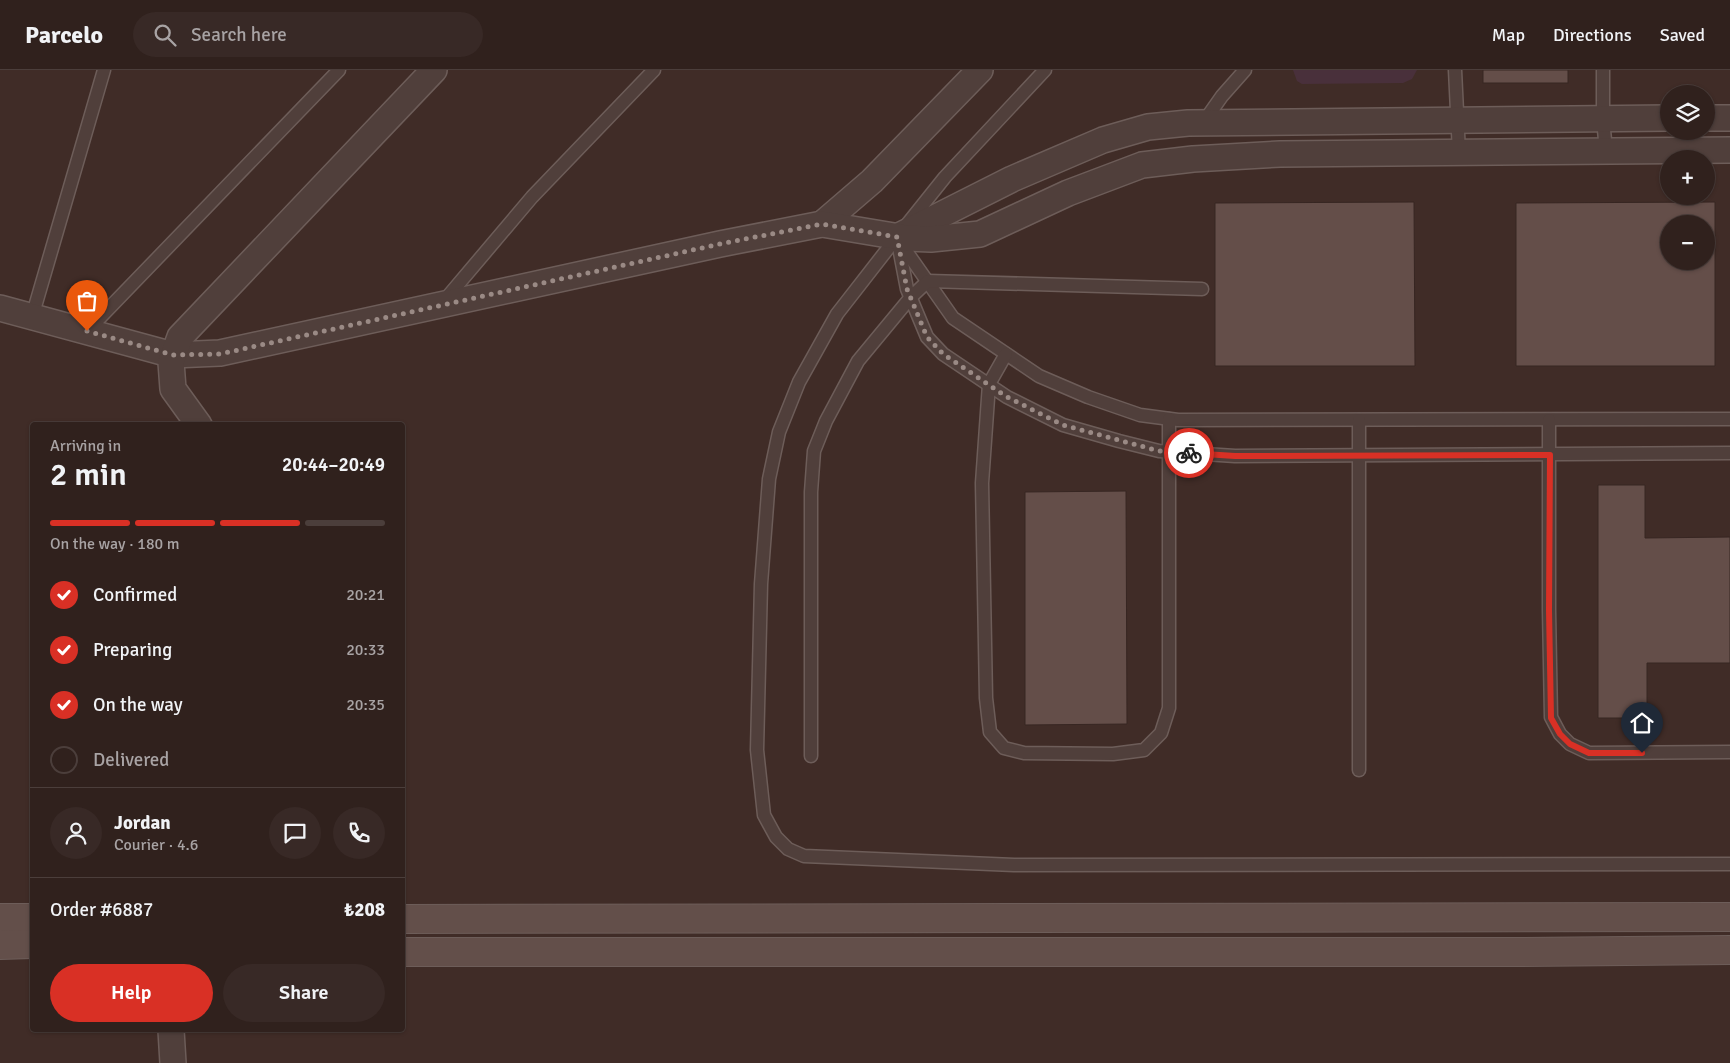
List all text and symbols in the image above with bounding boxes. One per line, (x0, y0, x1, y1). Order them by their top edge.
search box (133, 12, 483, 57)
text: Parcelo (25, 20, 103, 50)
icon: search (151, 21, 179, 49)
text: Search here (191, 23, 287, 47)
text: Map (1492, 24, 1525, 46)
text: Directions (1553, 24, 1632, 46)
text: Saved (1660, 24, 1705, 46)
map controls (1660, 85, 1715, 270)
button: layers (1660, 85, 1715, 140)
button: + (1660, 150, 1715, 205)
button: − (1660, 215, 1715, 270)
pin (66, 280, 108, 331)
icon: bag (73, 287, 101, 315)
courier (1164, 428, 1214, 478)
text: Arriving in (50, 436, 121, 456)
icon: bike (1175, 439, 1203, 467)
text: 20:44–20:49 (282, 453, 385, 477)
text: 2 min (50, 455, 127, 494)
text: On the way · 180 m (50, 534, 180, 554)
icon: check (50, 581, 78, 609)
text: Confirmed (93, 583, 177, 607)
text: 20:21 (346, 585, 385, 605)
icon: check (50, 636, 78, 664)
text: Preparing (93, 638, 172, 662)
text: 20:33 (346, 640, 385, 660)
icon: check (50, 691, 78, 719)
text: On the way (93, 693, 183, 717)
text: 20:35 (346, 695, 385, 715)
pin (1621, 702, 1663, 753)
icon: home (1628, 709, 1656, 737)
text: Delivered (93, 748, 169, 772)
button: person (50, 807, 102, 859)
button: chat (269, 807, 321, 859)
button: phone (333, 807, 385, 859)
text: Jordan (114, 811, 171, 835)
text: Courier · 4.6 (114, 835, 198, 855)
text: Order #6887 (50, 898, 153, 922)
text: ₺208 (344, 898, 385, 922)
button: Help (50, 964, 213, 1022)
button: Share (223, 964, 385, 1022)

